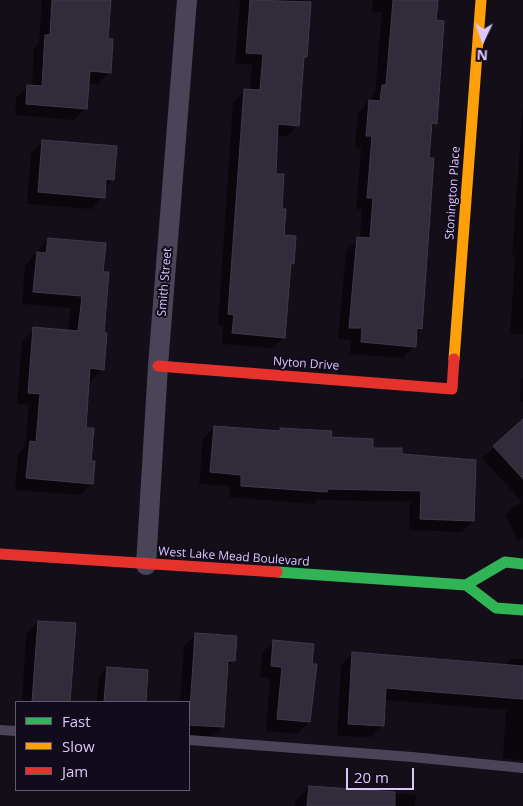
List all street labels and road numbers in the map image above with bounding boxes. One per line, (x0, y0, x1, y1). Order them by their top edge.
street label: Stonington Place (443, 146, 463, 240)
street label: Smith Street (155, 247, 175, 317)
street label: Nyton Drive (272, 355, 340, 373)
street label: West Lake Mead Boulevard (158, 545, 310, 569)

